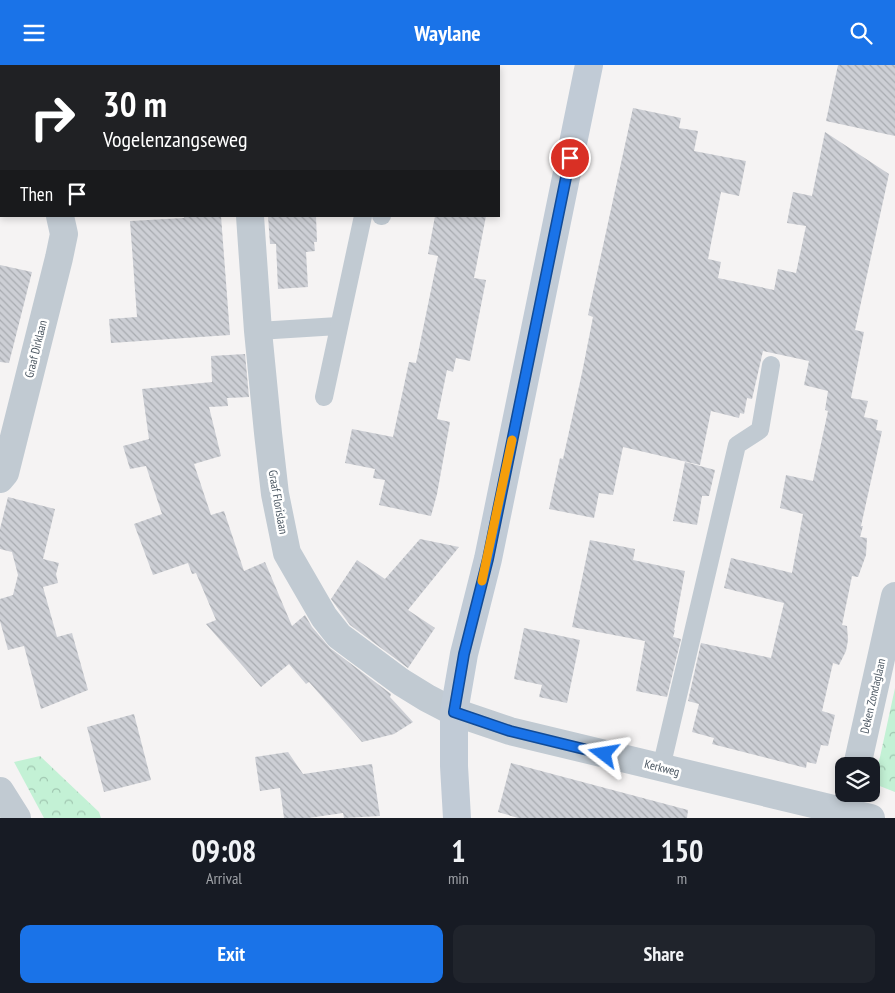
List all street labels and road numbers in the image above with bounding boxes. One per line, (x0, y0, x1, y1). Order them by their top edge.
street label: Graaf Dirklaan (21, 318, 50, 379)
street label: Graaf Florislaan (265, 469, 292, 535)
street label: Deken Zondaglaan (857, 657, 888, 735)
street label: Kerkweg (643, 756, 681, 779)

